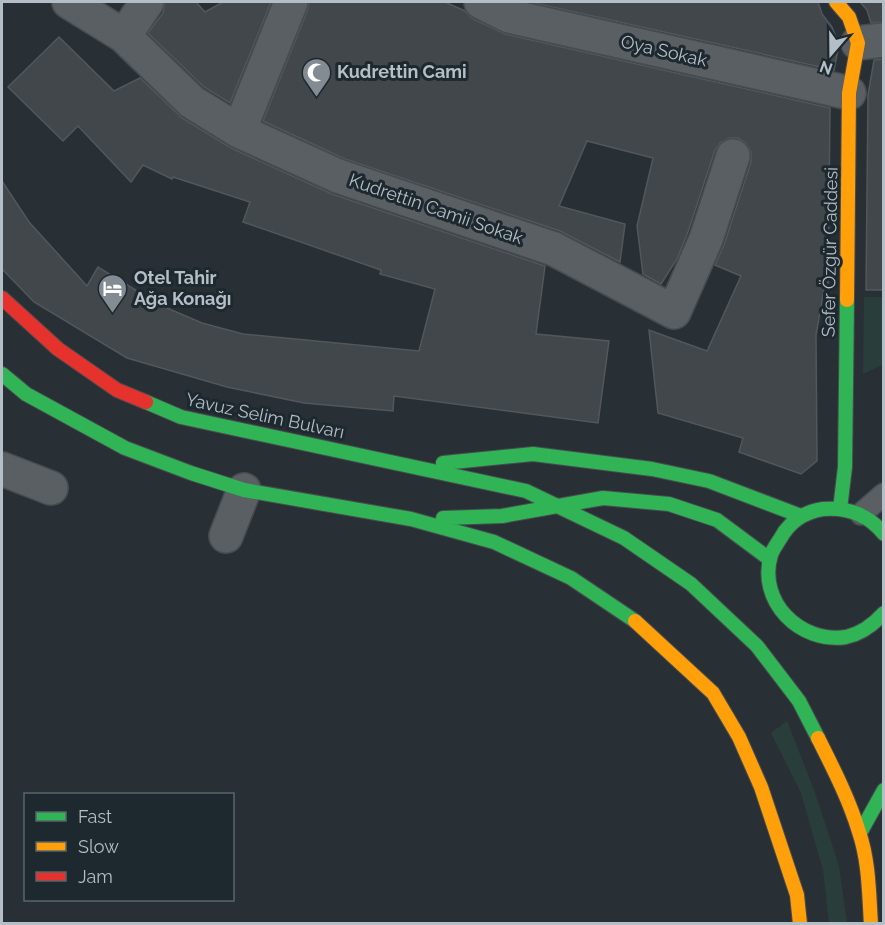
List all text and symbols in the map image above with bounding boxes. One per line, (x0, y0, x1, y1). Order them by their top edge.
north arrow (801, 24, 861, 84)
street label: Oya Sokak (619, 30, 710, 71)
mosque icon: Kudrettin Cami (300, 56, 332, 98)
text: N (817, 57, 835, 79)
place label: Kudrettin Cami (337, 61, 467, 82)
street label: Sefer Özgür Caddesi (818, 167, 841, 337)
street label: Kudrettin Camii Sokak (347, 169, 526, 248)
place label: Otel Tahir Ağa Konağı (134, 267, 231, 309)
hotel icon: Otel Tahir Ağa Konağı (97, 272, 129, 314)
street label: Yavuz Selim Bulvarı (184, 388, 346, 443)
legend (24, 793, 234, 901)
text: Fast (78, 806, 112, 827)
text: Slow (78, 836, 119, 857)
text: Jam (78, 866, 113, 887)

